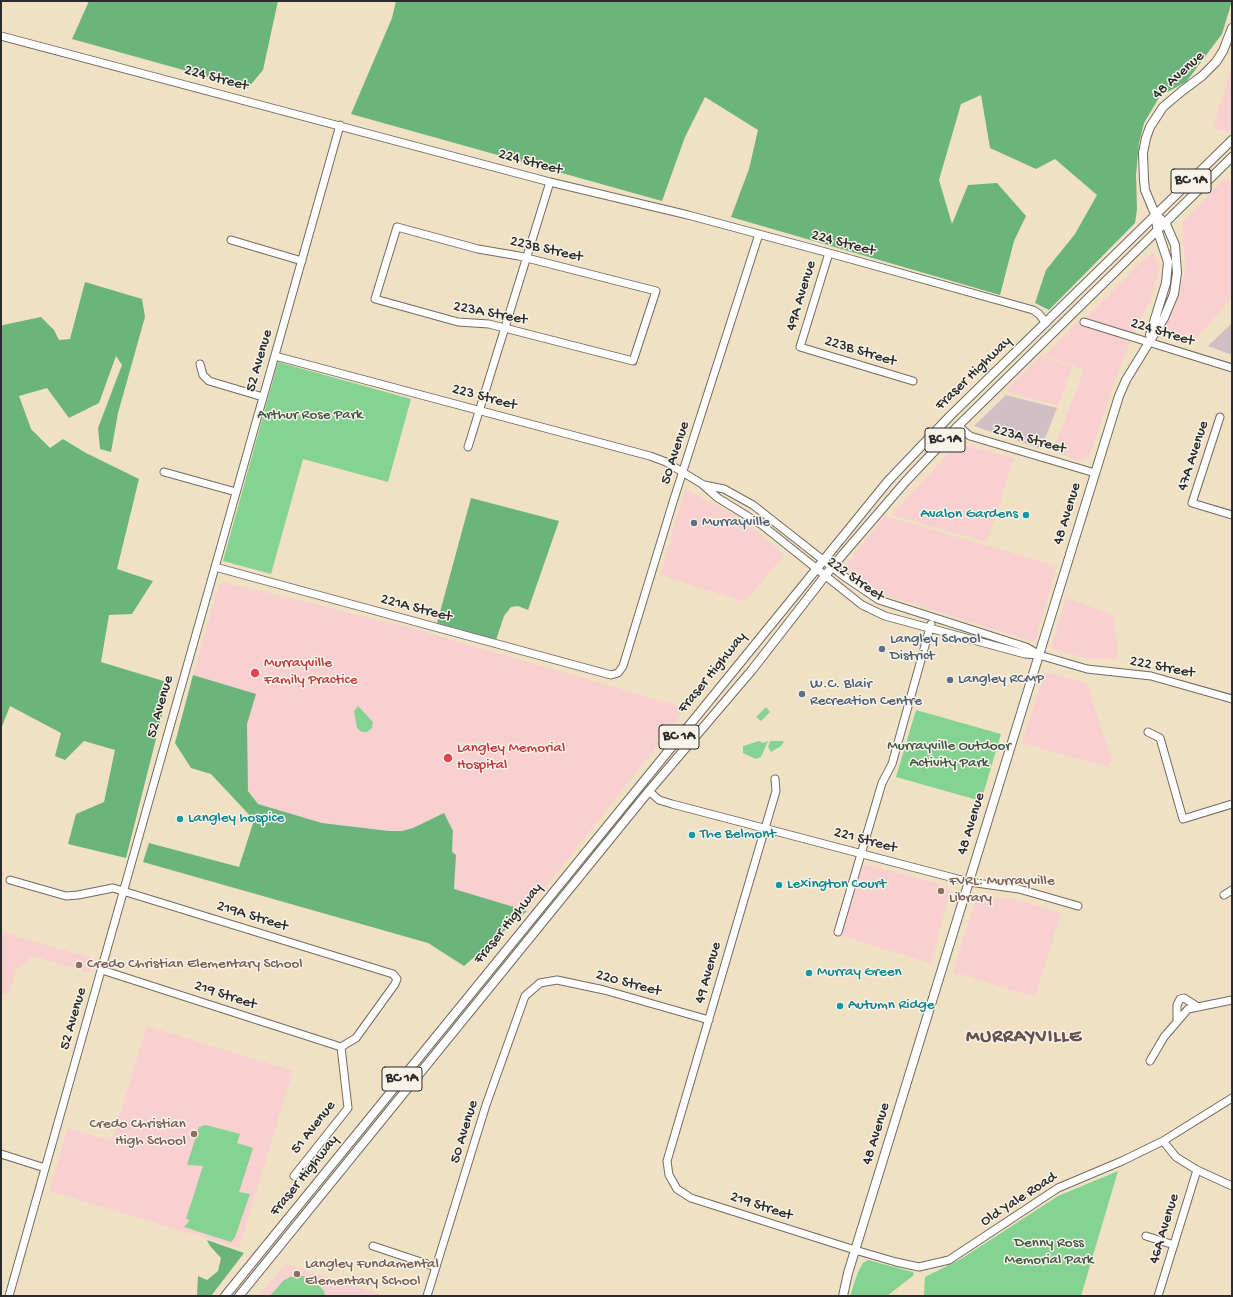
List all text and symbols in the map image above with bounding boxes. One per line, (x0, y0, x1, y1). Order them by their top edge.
street label: 48 Avenue (1149, 48, 1209, 104)
street label: 224 Street (182, 62, 250, 96)
street label: 224 Street (496, 146, 564, 180)
road number: BC 1A (1171, 169, 1211, 193)
street label: 224 Street (809, 227, 877, 261)
street label: 223B Street (508, 233, 584, 267)
street label: 49A Avenue (783, 259, 821, 333)
street label: 223A Street (452, 298, 528, 330)
street label: 224 Street (1128, 315, 1196, 351)
street label: 52 Avenue (243, 328, 277, 394)
street label: 223B Street (822, 333, 898, 371)
street label: Fraser Highway (932, 333, 1016, 415)
street label: 223 Street (450, 381, 518, 415)
park label: Arthur Rose Park (257, 407, 363, 425)
street label: 50 Avenue (657, 419, 695, 487)
street label: 47A Avenue (1174, 419, 1214, 493)
street label: 223A Street (991, 421, 1067, 459)
road number: BC 1A (925, 428, 965, 452)
street label: 48 Avenue (1050, 481, 1086, 547)
place label: Avalon Gardens (920, 506, 1018, 524)
marker: Avalon Gardens (1021, 510, 1031, 520)
place label: Murrayville (702, 514, 770, 532)
marker: Murrayville (689, 518, 699, 528)
street label: 222 Street (823, 554, 887, 606)
street label: 221A Street (378, 591, 454, 627)
street label: Fraser Highway (675, 629, 751, 717)
place label: Langley School District (890, 631, 980, 666)
marker: Langley School District (877, 644, 887, 654)
street label: 222 Street (1128, 653, 1196, 683)
place label: Murrayville Family Practice (264, 655, 357, 690)
marker: Murrayville Family Practice (249, 667, 261, 679)
place label: Langley RCMP (958, 671, 1044, 689)
street label: 52 Avenue (144, 674, 178, 740)
marker: Langley RCMP (945, 675, 955, 685)
place label: W.C. Blair Recreation Centre (810, 676, 922, 711)
marker: W.C. Blair Recreation Centre (797, 689, 807, 699)
road number: BC 1A (659, 725, 699, 749)
park label: Murrayville Outdoor Activity Park (887, 738, 1011, 773)
place label: Langley Memorial Hospital (457, 740, 565, 775)
marker: Langley Memorial Hospital (442, 752, 454, 764)
street label: 48 Avenue (954, 791, 990, 857)
place label: Langley hospice (188, 810, 284, 828)
marker: Langley hospice (175, 814, 185, 824)
street label: 221 Street (832, 824, 898, 858)
place label: The Belmont (700, 826, 776, 844)
marker: The Belmont (687, 830, 697, 840)
place label: FVRL: Murrayville Library (949, 873, 1055, 908)
place label: Lexington Court (787, 876, 886, 894)
street label: Fraser Highway (471, 880, 547, 968)
marker: Lexington Court (774, 880, 784, 890)
marker: FVRL: Murrayville Library (936, 886, 946, 896)
street label: 219A Street (214, 898, 290, 936)
street label: 49 Avenue (692, 940, 726, 1006)
place label: Credo Christian Elementary School (87, 956, 303, 974)
marker: Credo Christian Elementary School (74, 960, 84, 970)
place label: Murray Green (817, 964, 902, 982)
street label: 220 Street (593, 967, 663, 1001)
marker: Murray Green (804, 968, 814, 978)
street label: 219 Street (192, 977, 258, 1015)
street label: 52 Avenue (57, 986, 91, 1052)
place label: Autumn Ridge (848, 997, 935, 1015)
marker: Autumn Ridge (835, 1001, 845, 1011)
district label: MURRAYVILLE (966, 1027, 1082, 1049)
road number: BC 1A (382, 1067, 422, 1091)
street label: 51 Avenue (288, 1098, 340, 1158)
street label: 50 Avenue (447, 1098, 483, 1166)
street label: 48 Avenue (859, 1101, 895, 1167)
place label: Credo Christian High School (90, 1116, 186, 1151)
marker: Credo Christian High School (189, 1129, 199, 1139)
street label: Fraser Highway (267, 1132, 343, 1220)
street label: Old Yale Road (977, 1169, 1061, 1231)
street label: 219 Street (728, 1188, 794, 1226)
street label: 46A Avenue (1146, 1192, 1184, 1266)
park label: Denny Ross Memorial Park (1005, 1235, 1093, 1270)
place label: Langley Fundamental Elementary School (305, 1256, 439, 1291)
marker: Langley Fundamental Elementary School (292, 1269, 302, 1279)

